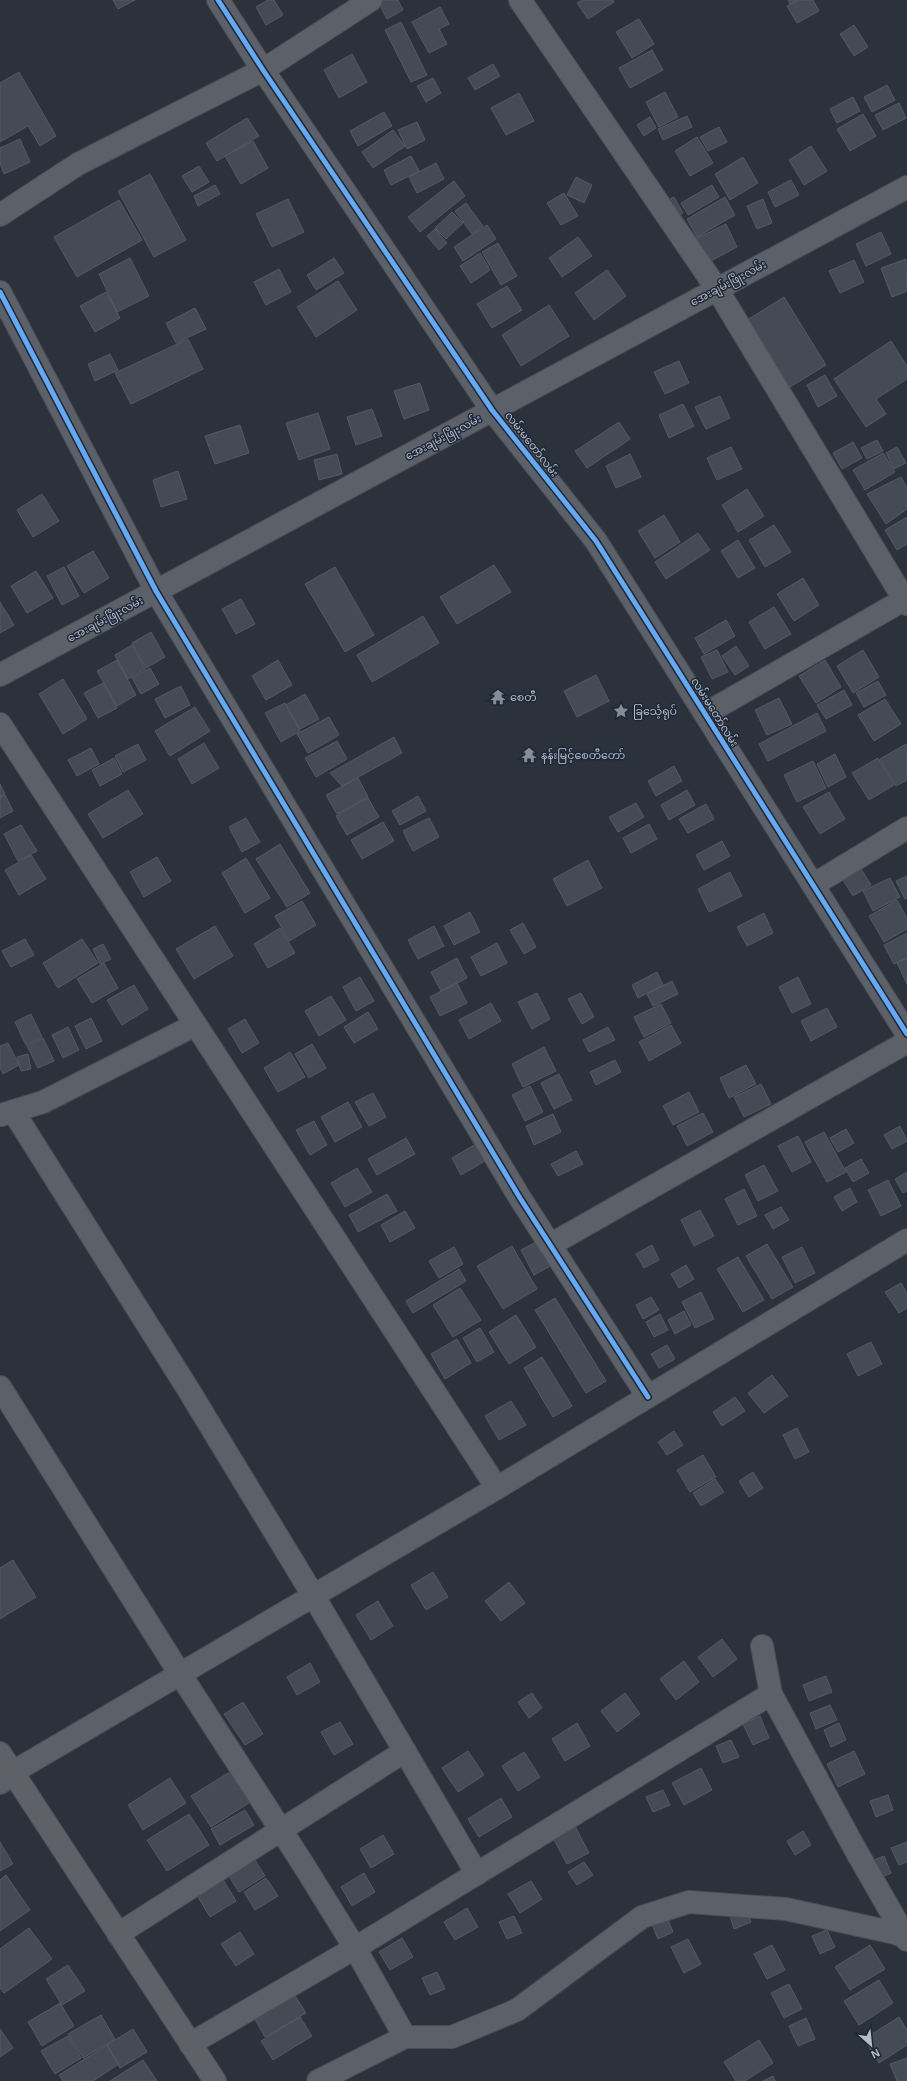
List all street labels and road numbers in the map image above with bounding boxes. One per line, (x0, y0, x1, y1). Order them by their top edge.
street label: အေးချမ်းဖြိုးလမ်း (688, 257, 770, 311)
street label: လမ်းမတော်လမ်း (503, 409, 562, 479)
street label: အေးချမ်းဖြိုးလမ်း (403, 411, 485, 465)
street label: အေးချမ်းဖြိုးလမ်း (65, 593, 147, 647)
street label: လမ်းမတော်လမ်း (689, 675, 742, 749)

